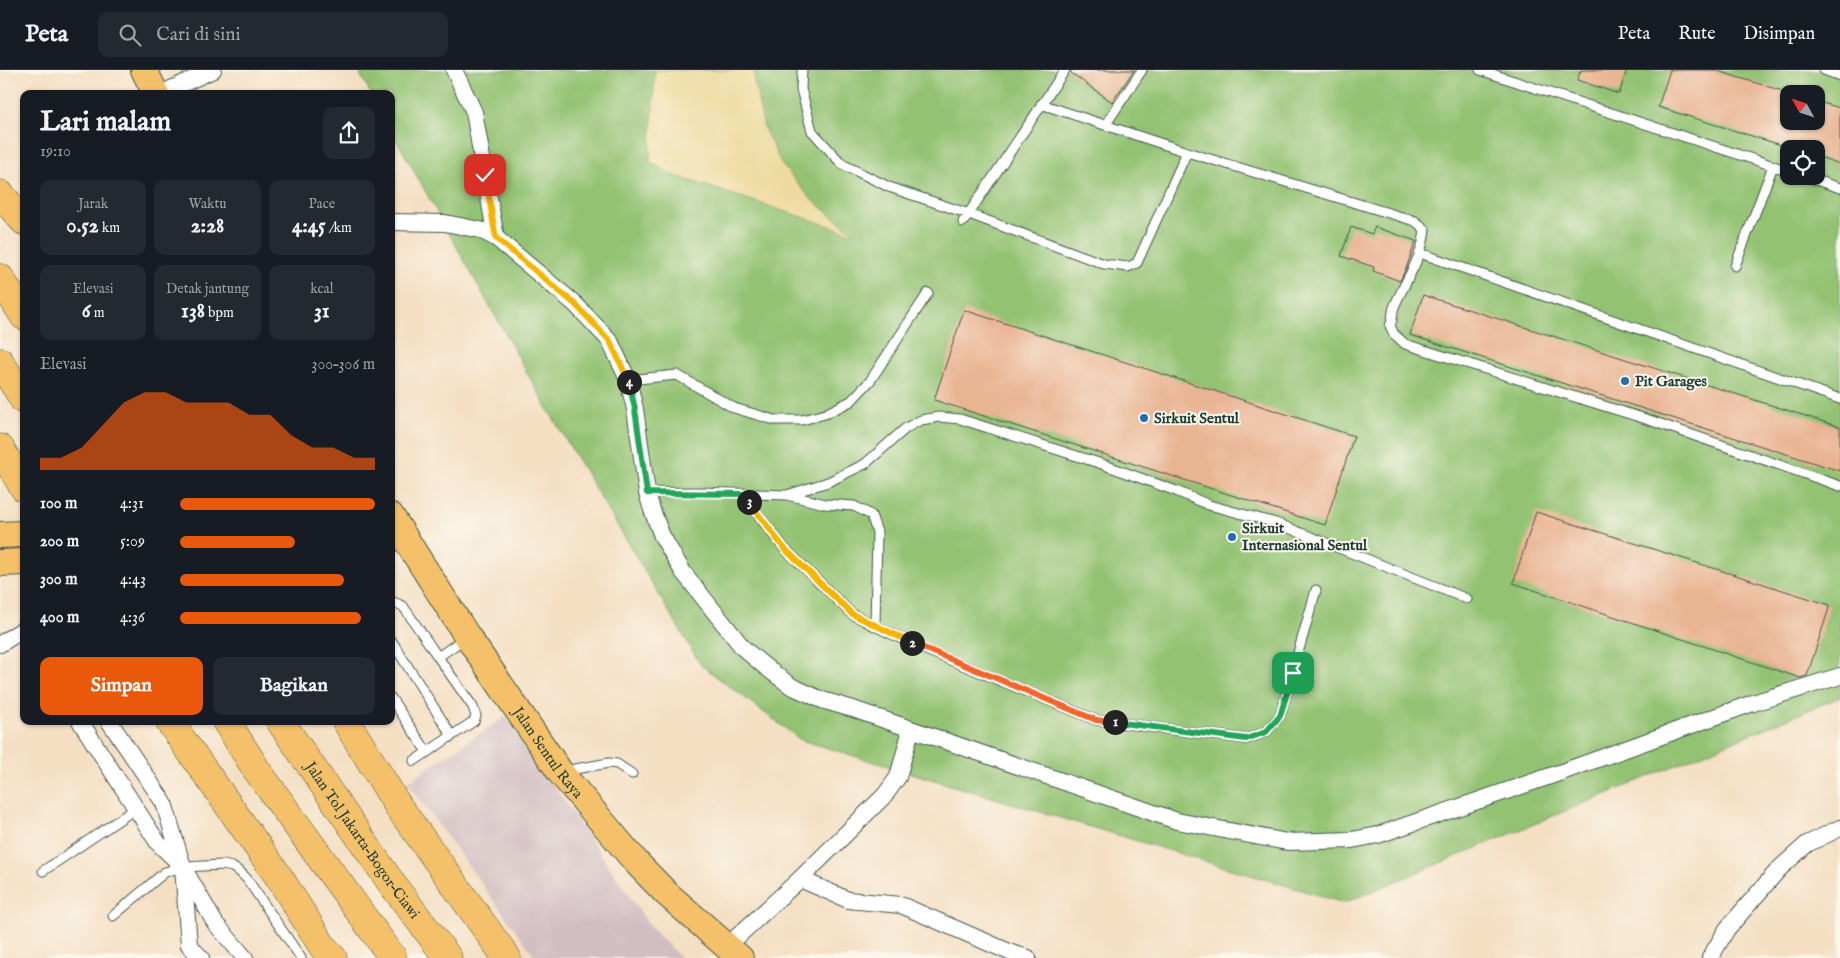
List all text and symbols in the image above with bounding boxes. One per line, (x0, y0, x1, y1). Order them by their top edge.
search box (98, 12, 448, 57)
text: Peta (25, 19, 68, 50)
icon: search (116, 21, 144, 49)
text: Cari di sini (156, 23, 241, 47)
text: Peta (1618, 23, 1650, 46)
text: Rute (1678, 23, 1716, 46)
text: Disimpan (1744, 23, 1815, 46)
north arrow (1780, 85, 1825, 130)
map controls (1780, 85, 1825, 185)
text: Lari malam (40, 105, 171, 140)
button: share (323, 107, 375, 159)
button: locate (1780, 140, 1825, 185)
text: 19:10 (40, 142, 71, 162)
pin (464, 154, 506, 196)
icon: check (471, 161, 499, 189)
text: Jarak (78, 195, 108, 213)
text: Waktu (188, 195, 227, 213)
text: Pace (309, 195, 335, 213)
text: 0.52 (66, 213, 99, 240)
text: 2:28 (191, 213, 224, 240)
text: 4:45 (292, 213, 326, 240)
text: km (99, 219, 120, 237)
text: /km (326, 219, 352, 237)
text: Elevasi (73, 280, 114, 298)
text: Detak jantung (166, 280, 249, 298)
text: kcal (310, 280, 334, 298)
text: 6 (82, 298, 91, 325)
text: 138 (181, 298, 205, 325)
text: 31 (314, 298, 330, 325)
text: m (91, 304, 105, 322)
text: bpm (205, 304, 234, 322)
text: Elevasi (40, 355, 87, 375)
text: 300–306 m (312, 355, 375, 375)
pin: 4 (616, 370, 642, 394)
place label: Pit Garages (1635, 372, 1707, 391)
text: 4 (626, 373, 633, 391)
marker: Pit Garages (1619, 375, 1631, 387)
place label: Sirkuit Sentul (1154, 409, 1240, 428)
marker: Sirkuit Sentul (1138, 412, 1150, 424)
pin: 3 (736, 490, 762, 514)
text: 3 (747, 493, 752, 511)
text: 100 m (40, 494, 77, 514)
text: 4:31 (120, 494, 144, 514)
place label: Sirkuit Internasional Sentul (1242, 519, 1368, 555)
marker: Sirkuit Internasional Sentul (1226, 531, 1238, 543)
text: 200 m (40, 532, 79, 552)
text: 5:09 (120, 532, 145, 552)
text: 300 m (40, 570, 78, 590)
text: 4:43 (120, 570, 146, 590)
text: 400 m (40, 608, 79, 628)
text: 4:36 (120, 608, 145, 628)
pin: 2 (900, 630, 924, 656)
text: 2 (909, 634, 916, 652)
pin (1272, 652, 1314, 694)
button: Simpan (40, 657, 203, 715)
button: Bagikan (213, 657, 375, 715)
icon: arrive (1279, 659, 1307, 687)
street label: Jalan Sentul Raya (508, 701, 588, 803)
pin: 1 (1102, 710, 1128, 734)
text: 1 (1113, 713, 1118, 731)
street label: Jalan Tol Jakarta–Bogor–Ciawi (300, 756, 424, 922)

